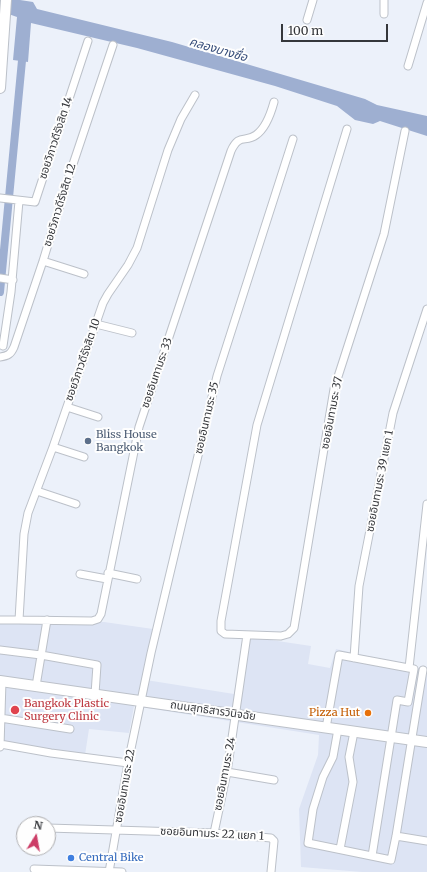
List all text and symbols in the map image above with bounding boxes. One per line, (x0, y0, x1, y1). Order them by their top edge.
scale bar (283, 16, 390, 42)
text: 100 m (288, 23, 323, 38)
water label: คลองบางซื่อ (187, 35, 249, 65)
street label: ซอยวิภาวดีรังสิต 14 (36, 95, 76, 181)
street label: ซอยวิภาวดีรังสิต 12 (41, 162, 79, 248)
street label: ซอยวิภาวดีรังสิต 10 (63, 317, 103, 403)
street label: ซอยอินทามระ 33 (139, 336, 175, 410)
street label: ซอยอินทามระ 37 (318, 376, 346, 450)
street label: ซอยอินทามระ 35 (192, 381, 222, 455)
place label: Bliss House Bangkok (96, 428, 157, 454)
street label: ซอยอินทามระ 39 แยก 1 (364, 429, 396, 533)
marker: Bliss House Bangkok (83, 436, 93, 446)
place label: Bangkok Plastic Surgery Clinic (24, 697, 109, 723)
street label: ถนนสุทธิสารวินิจฉัย (169, 698, 257, 724)
marker: Bangkok Plastic Surgery Clinic (9, 704, 21, 716)
place label: Pizza Hut (309, 706, 360, 720)
marker: Pizza Hut (363, 708, 373, 718)
street label: ซอยอินทามระ 24 (211, 736, 239, 812)
street label: ซอยอินทามระ 22 (112, 748, 138, 824)
north arrow (16, 816, 56, 856)
text: N (32, 817, 44, 833)
street label: ซอยอินทามระ 22 แยก 1 (160, 825, 264, 843)
place label: Central Bike (79, 851, 143, 865)
marker: Central Bike (66, 853, 76, 863)

